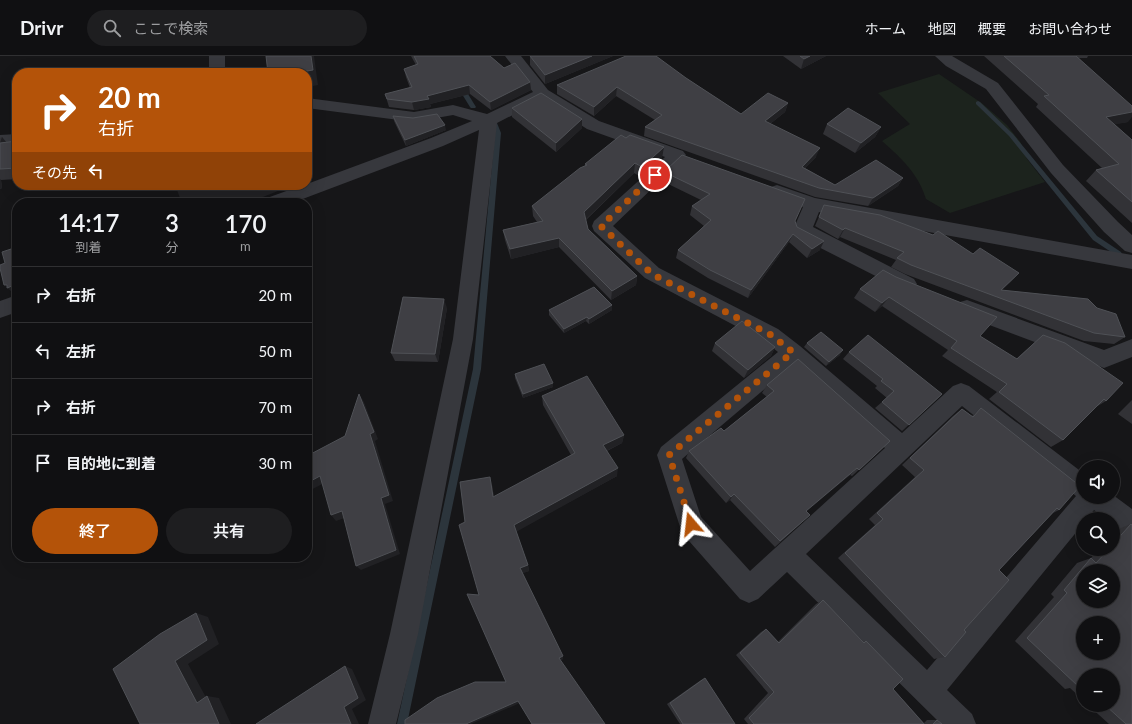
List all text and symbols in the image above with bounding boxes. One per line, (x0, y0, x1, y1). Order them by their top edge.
search box (87, 10, 367, 46)
text: Drivr (20, 16, 63, 39)
icon: search (101, 17, 123, 39)
text: ここで検索 (133, 19, 208, 37)
text: ホーム (864, 20, 906, 37)
text: 地図 (928, 20, 956, 37)
text: 概要 (978, 20, 1006, 37)
text: お問い合わせ (1028, 20, 1112, 37)
text: 20 m (98, 80, 161, 114)
icon: right (32, 84, 84, 136)
text: 右折 (98, 117, 134, 139)
pin (638, 158, 672, 192)
icon: left (85, 160, 107, 182)
text: その先 (32, 163, 77, 181)
icon: arrive (644, 164, 666, 186)
text: 14:17 (58, 208, 119, 237)
text: 3 (165, 208, 179, 237)
text: 170 (225, 209, 266, 238)
text: m (240, 238, 251, 254)
text: 到着 (76, 239, 102, 255)
text: 分 (165, 239, 179, 255)
icon: right (32, 284, 54, 306)
text: 右折 (66, 286, 96, 304)
text: 20 m (258, 286, 292, 304)
icon: left (32, 340, 54, 362)
text: 左折 (66, 342, 96, 360)
text: 50 m (258, 342, 292, 360)
icon: right (32, 396, 54, 418)
text: 右折 (66, 398, 96, 416)
text: 70 m (258, 398, 292, 416)
icon: arrive (32, 452, 54, 474)
text: 目的地に到着 (66, 454, 156, 472)
text: 30 m (258, 454, 292, 472)
map controls (1076, 460, 1120, 712)
button: sound (1076, 460, 1120, 504)
position arrow (670, 503, 712, 545)
button: 終了 (32, 508, 158, 554)
button: 共有 (166, 508, 292, 554)
button: search (1076, 512, 1120, 556)
button: layers (1076, 564, 1120, 608)
button: + (1076, 616, 1120, 660)
button: − (1076, 668, 1120, 712)

